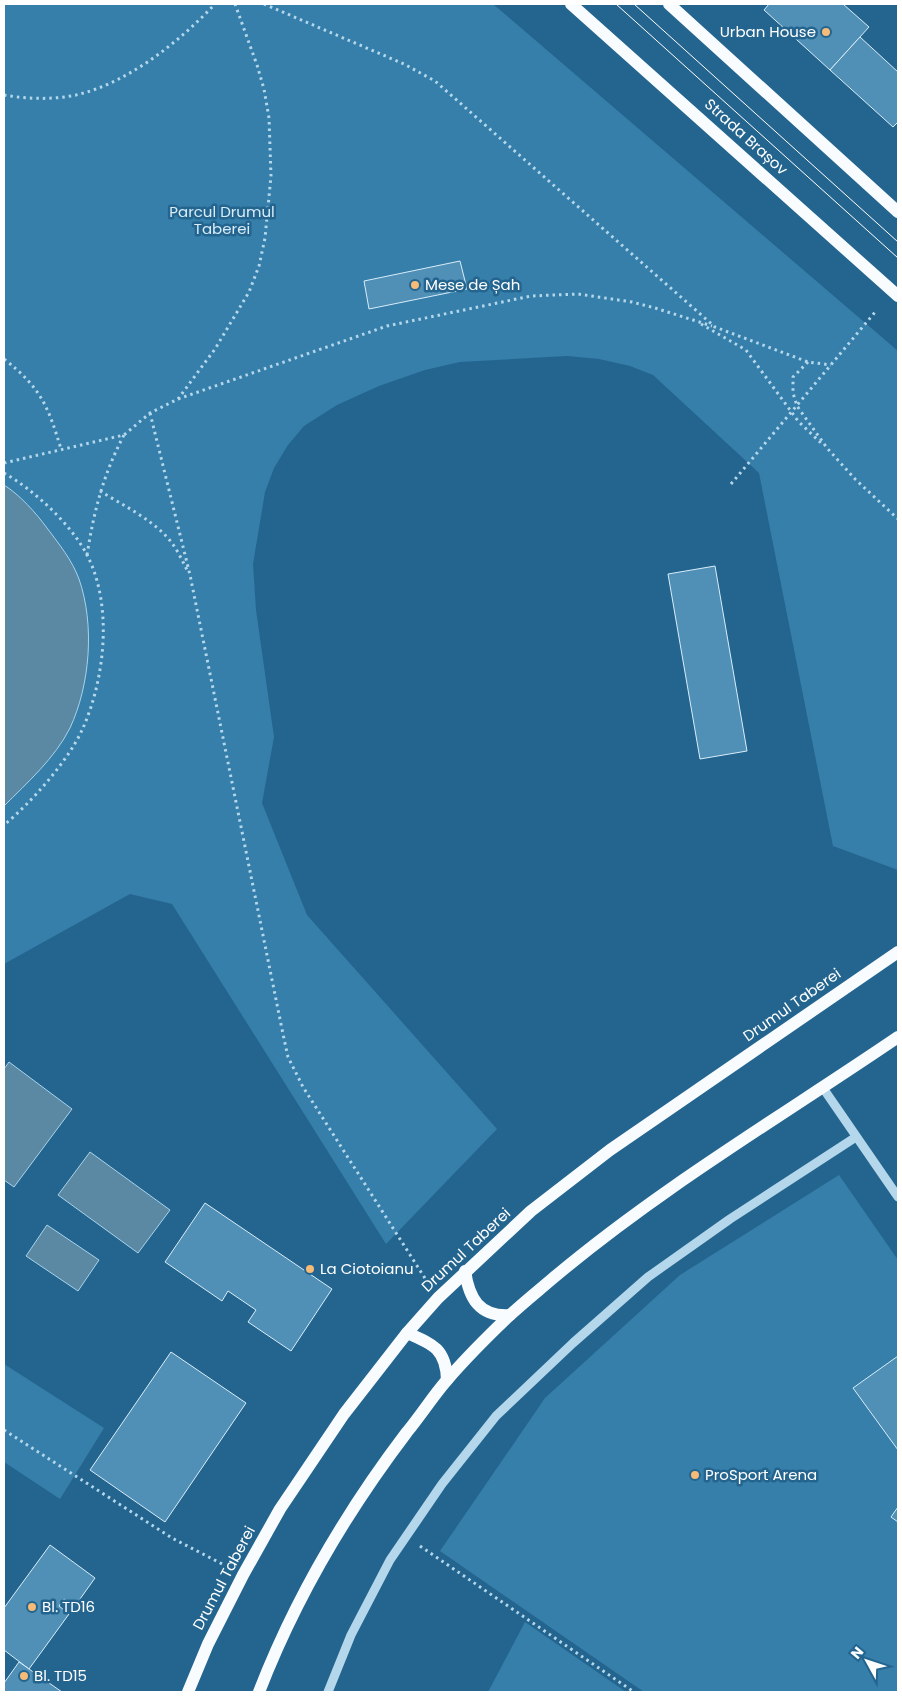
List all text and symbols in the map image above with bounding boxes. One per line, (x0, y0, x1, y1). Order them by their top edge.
place label: Urban House (720, 21, 816, 42)
marker: Urban House (820, 26, 832, 38)
street label: Strada Brașov (700, 94, 793, 180)
park label: Parcul Drumul Taberei (169, 201, 275, 239)
place label: Mese de Șah (425, 274, 520, 295)
marker: Mese de Șah (409, 279, 421, 291)
street label: Drumul Taberei (739, 963, 845, 1046)
street label: Drumul Taberei (417, 1203, 515, 1296)
place label: La Ciotoianu (320, 1258, 414, 1279)
marker: La Ciotoianu (304, 1263, 316, 1275)
place label: ProSport Arena (705, 1464, 817, 1485)
marker: ProSport Arena (689, 1469, 701, 1481)
street label: Drumul Taberei (187, 1522, 260, 1633)
place label: Bl. TD16 (42, 1596, 95, 1617)
marker: Bl. TD16 (26, 1601, 38, 1613)
north arrow (842, 1636, 892, 1686)
text: N (846, 1642, 868, 1663)
place label: Bl. TD15 (34, 1665, 87, 1686)
marker: Bl. TD15 (18, 1670, 30, 1682)

